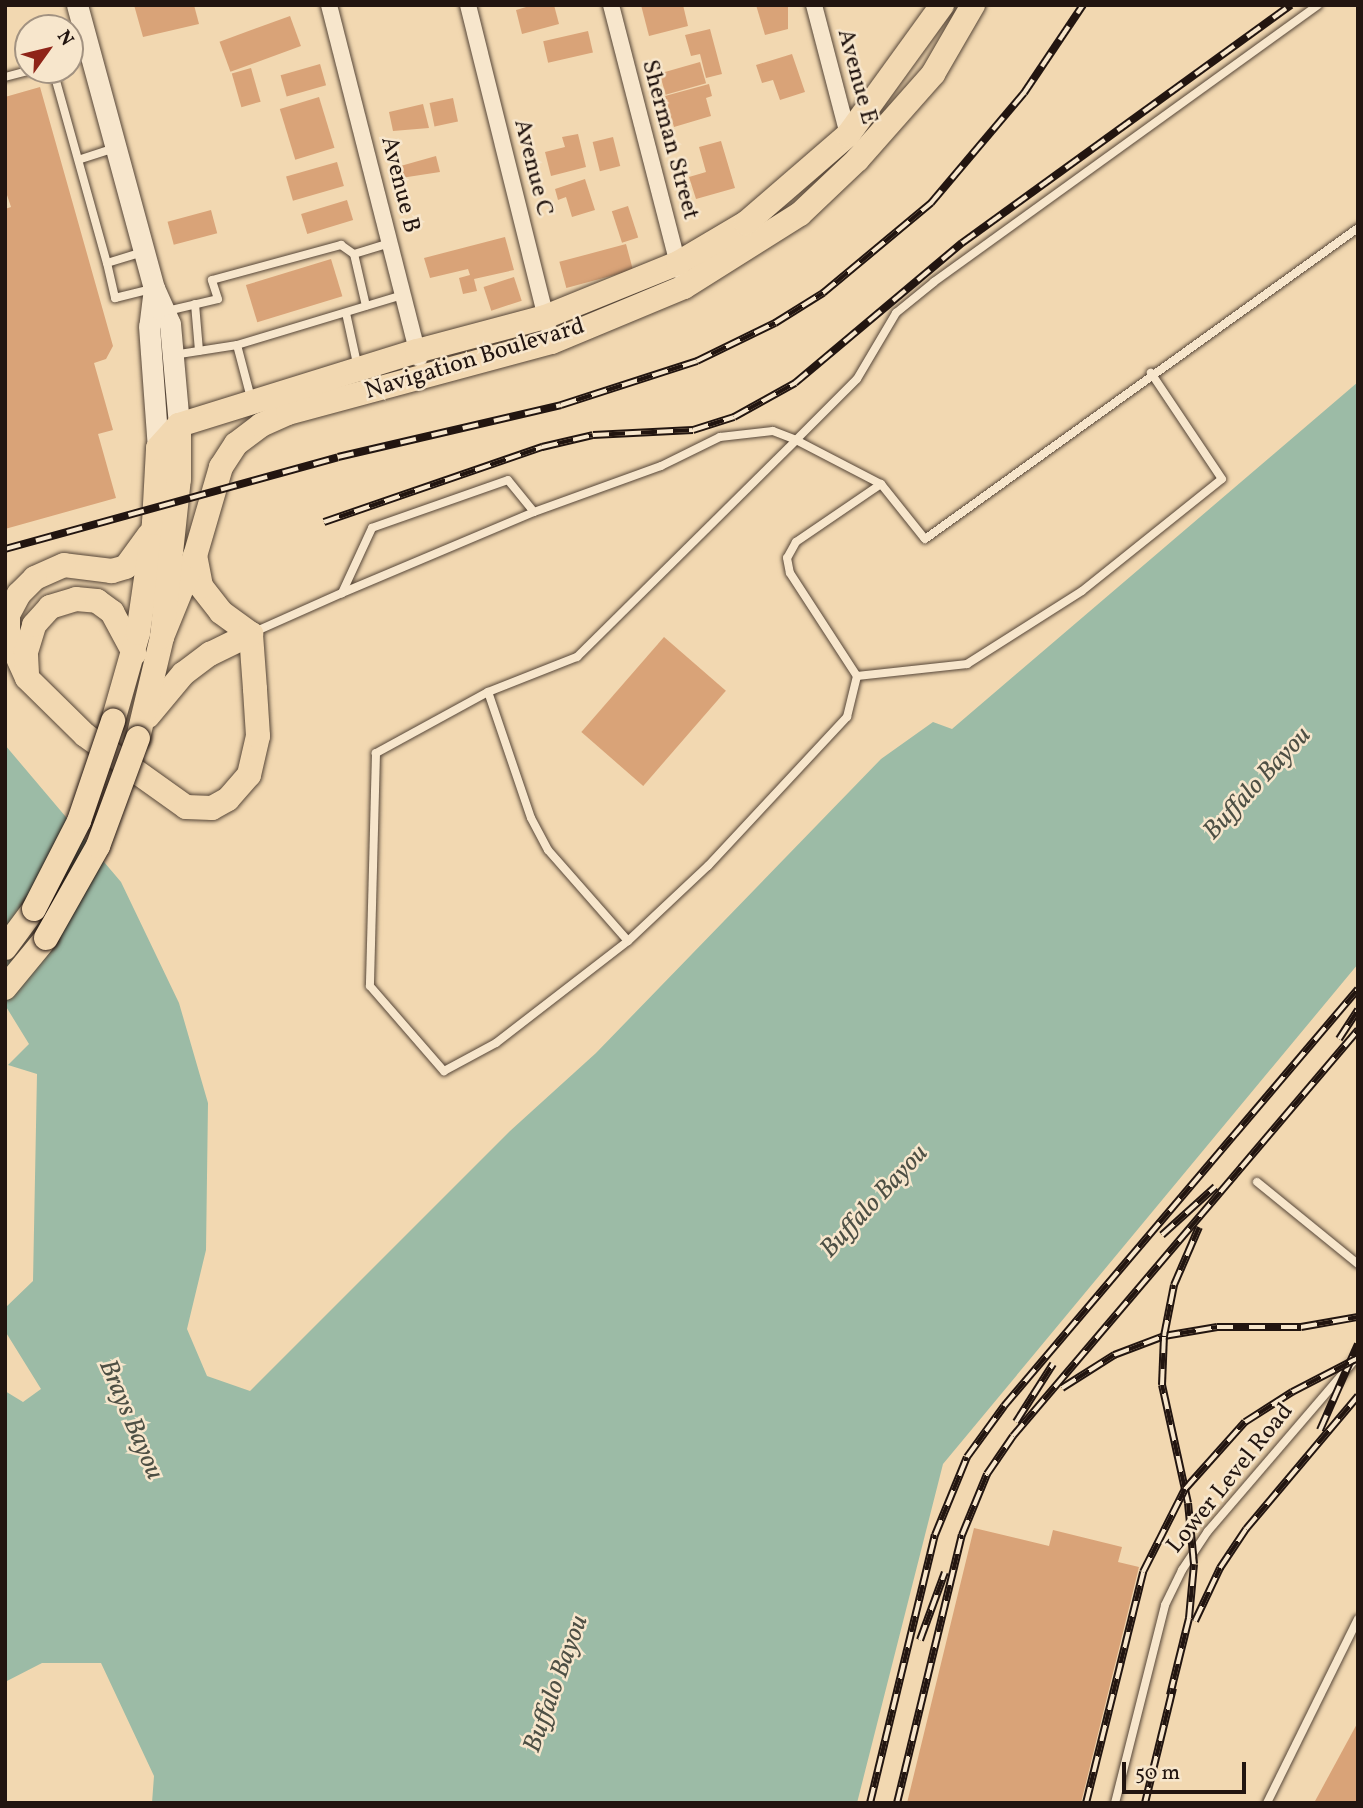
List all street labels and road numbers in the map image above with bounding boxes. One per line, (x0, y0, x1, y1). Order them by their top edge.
street label: Avenue E (829, 26, 883, 128)
street label: Sherman Street (634, 57, 704, 223)
street label: Avenue C (506, 116, 558, 220)
street label: Avenue B (373, 134, 425, 236)
street label: Navigation Boulevard (362, 313, 588, 407)
street label: Lower Level Road (1162, 1398, 1300, 1560)

